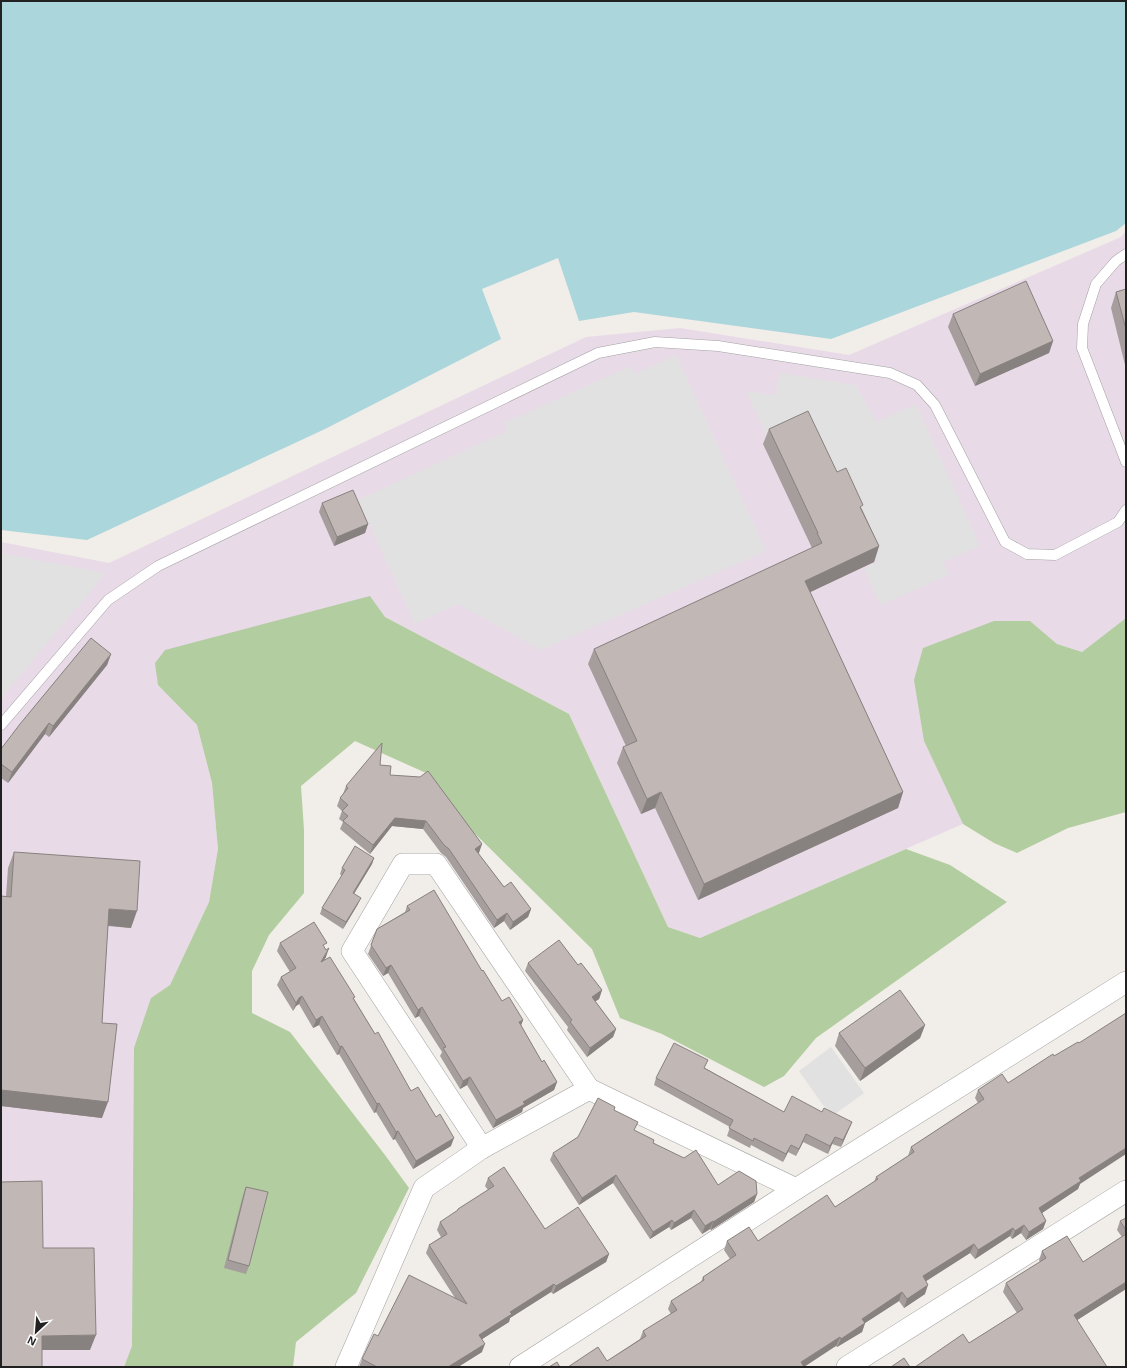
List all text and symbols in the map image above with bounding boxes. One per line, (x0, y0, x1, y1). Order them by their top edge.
north arrow (16, 1312, 56, 1352)
text: N (25, 1334, 38, 1348)

